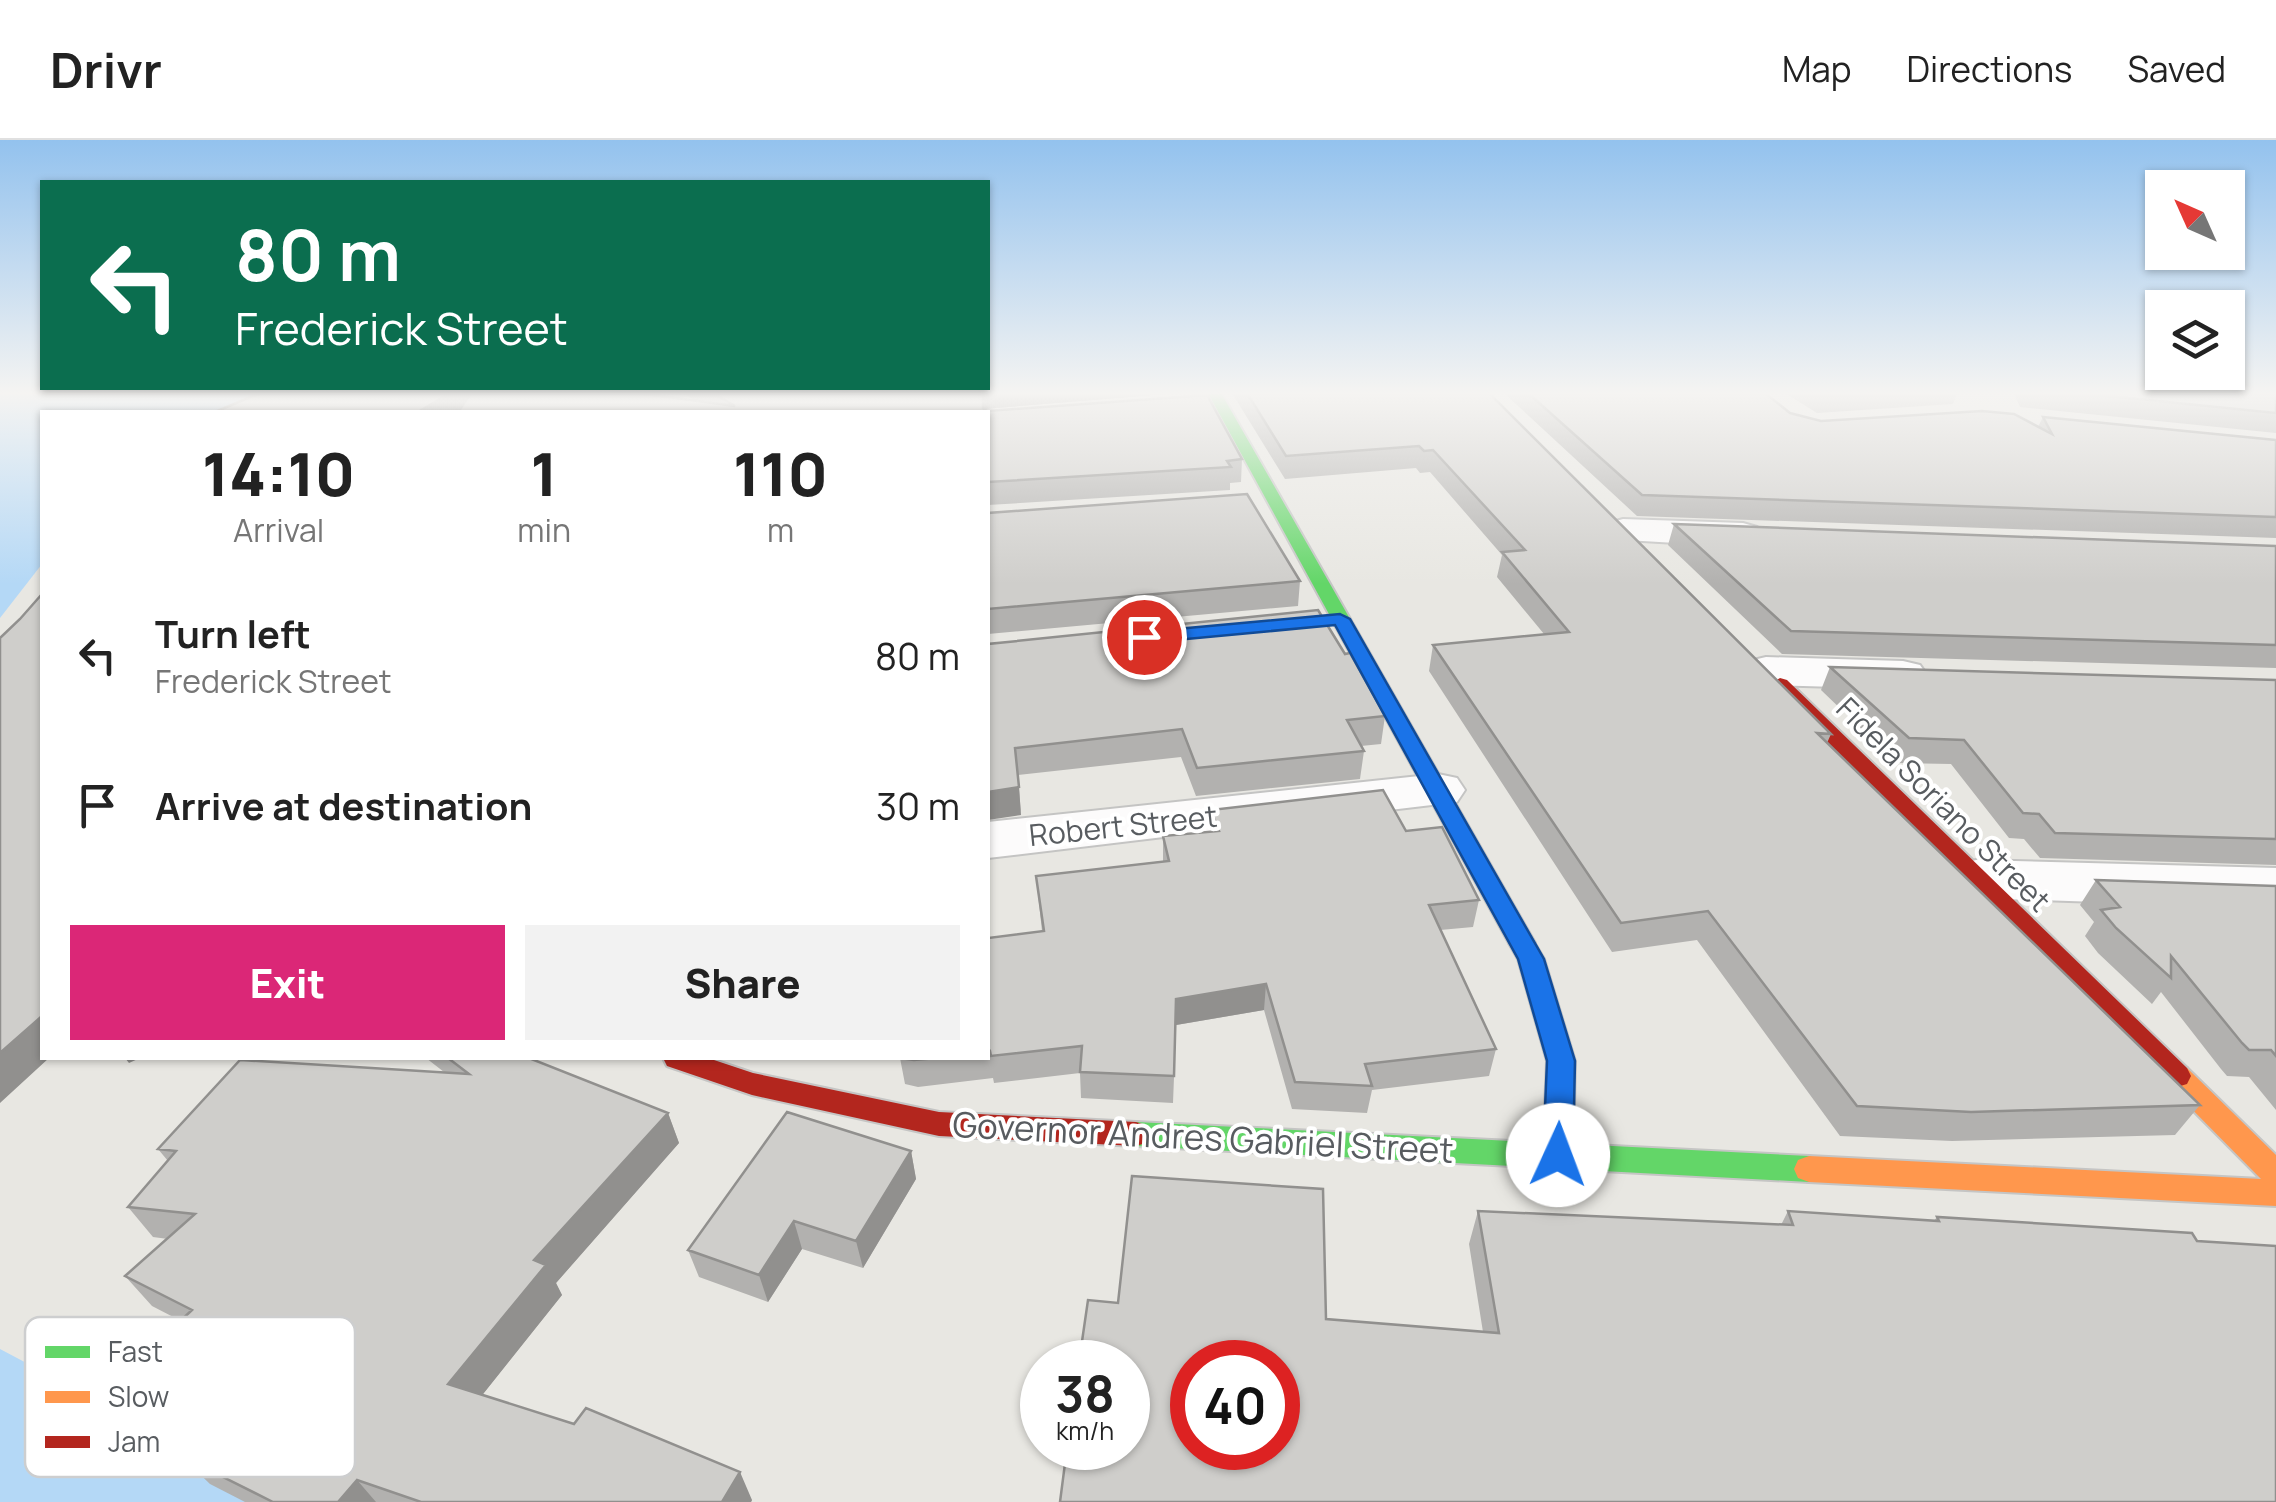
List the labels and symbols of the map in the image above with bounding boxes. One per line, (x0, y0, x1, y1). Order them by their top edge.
north arrow (2145, 170, 2245, 270)
pin (1102, 595, 1187, 680)
street label: Fidela Soriano Street (1828, 688, 2060, 920)
street label: Robert Street (1027, 795, 1219, 855)
street label: Governor Andres Gabriel Street (951, 1100, 1455, 1174)
position arrow (1506, 1103, 1610, 1207)
legend (25, 1317, 355, 1477)
text: Fast (108, 1332, 163, 1370)
speed limit sign: 40 (1170, 1340, 1300, 1470)
text: Slow (108, 1377, 169, 1415)
text: Jam (108, 1422, 160, 1460)

